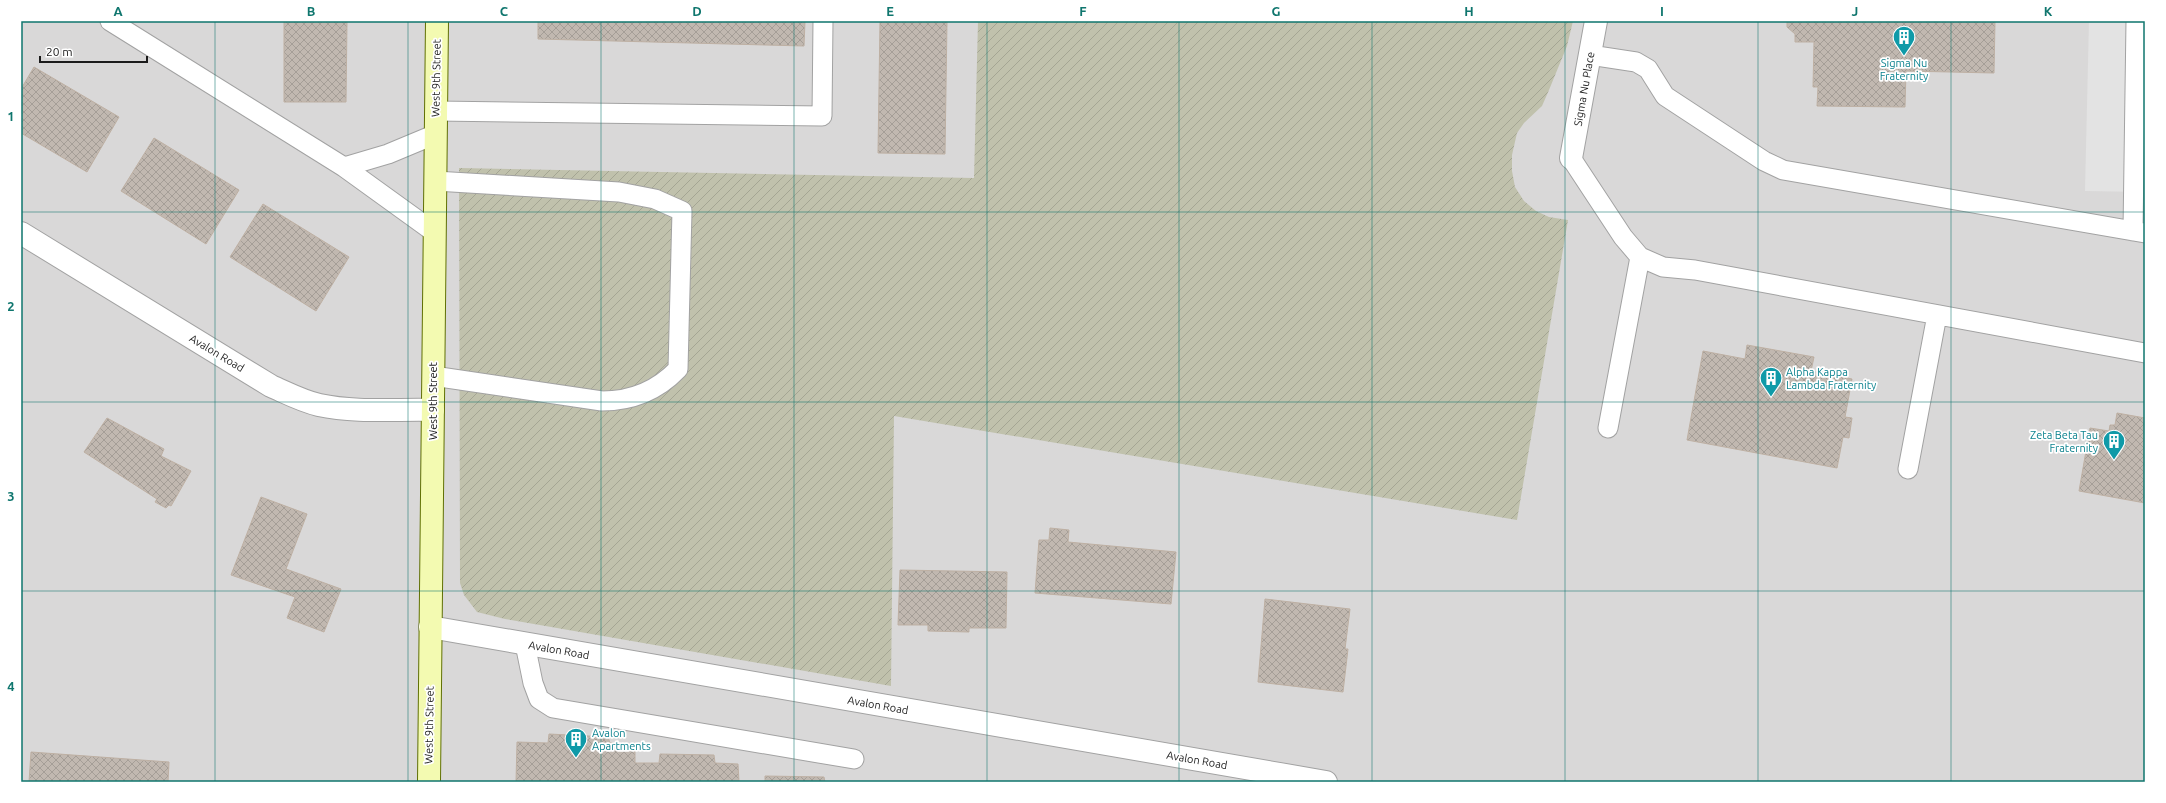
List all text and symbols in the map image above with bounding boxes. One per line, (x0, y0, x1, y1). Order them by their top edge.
text: A (113, 4, 123, 18)
text: B (307, 4, 316, 18)
text: C (500, 4, 509, 18)
text: D (692, 4, 702, 18)
text: E (886, 4, 894, 18)
text: F (1079, 4, 1087, 18)
text: G (1272, 4, 1281, 18)
text: H (1464, 4, 1474, 18)
text: I (1660, 4, 1664, 18)
text: J (1852, 4, 1858, 18)
text: K (2044, 4, 2053, 18)
building icon: Sigma Nu Fraternity (1891, 24, 1917, 57)
scale bar (40, 38, 147, 64)
street label: West 9th Street (429, 38, 443, 117)
text: 20 m (46, 45, 73, 58)
street label: Sigma Nu Place (1572, 51, 1596, 127)
place label: Sigma Nu Fraternity (1880, 57, 1929, 82)
text: 1 (7, 109, 15, 123)
text: 2 (7, 299, 15, 313)
street label: Avalon Road (188, 332, 246, 374)
street label: West 9th Street (427, 361, 439, 440)
building icon: Alpha Kappa Lambda Fraternity (1758, 365, 1784, 398)
place label: Alpha Kappa Lambda Fraternity (1786, 366, 1877, 391)
building icon: Zeta Beta Tau Fraternity (2101, 428, 2127, 461)
place label: Zeta Beta Tau Fraternity (2030, 429, 2099, 454)
text: 3 (7, 489, 15, 503)
street label: Avalon Road (528, 639, 590, 661)
text: 4 (7, 679, 15, 693)
street label: West 9th Street (422, 685, 436, 764)
street label: Avalon Road (847, 694, 909, 716)
building icon: Avalon Apartments (563, 726, 589, 759)
place label: Avalon Apartments (592, 727, 651, 752)
street label: Avalon Road (1166, 749, 1228, 771)

